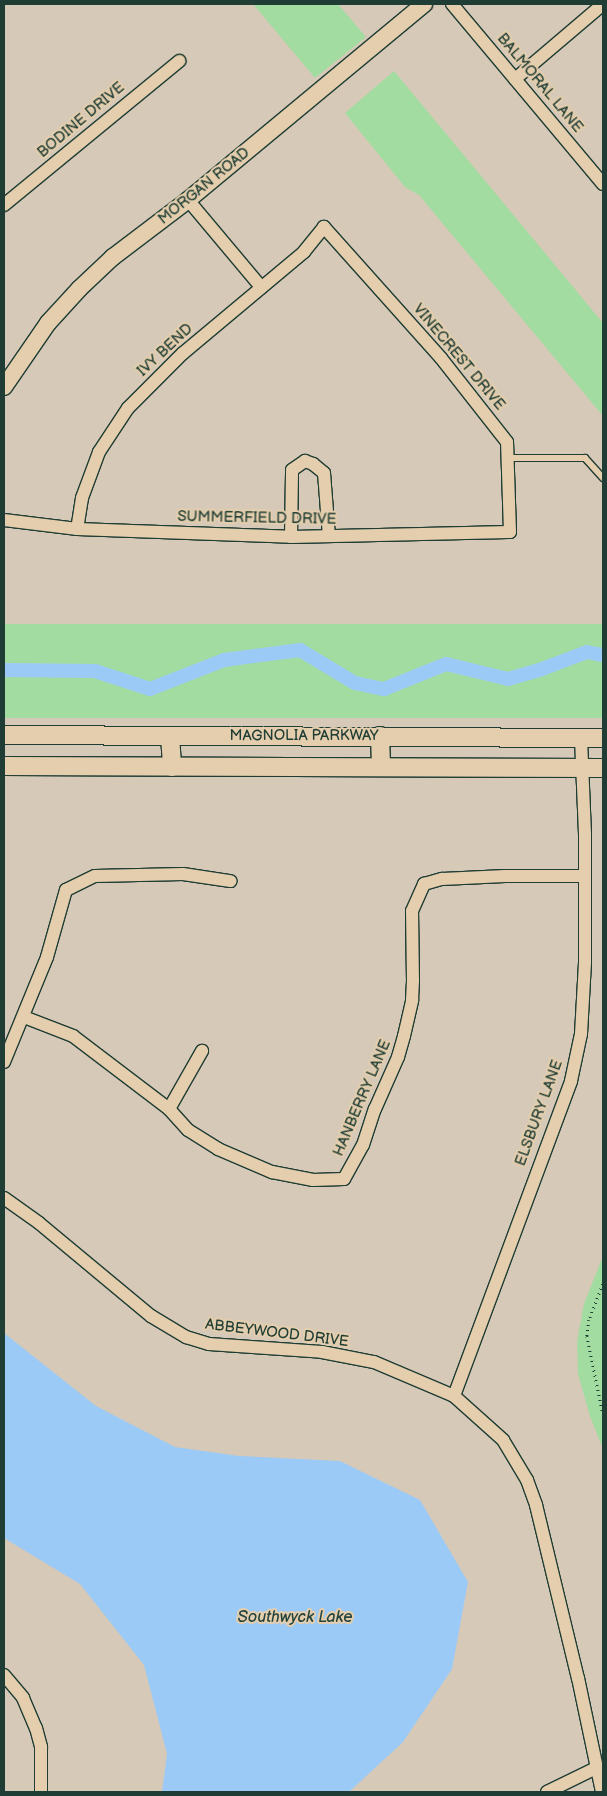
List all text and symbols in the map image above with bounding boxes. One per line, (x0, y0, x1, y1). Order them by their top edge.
street label: BALMORAL LANE (493, 30, 587, 136)
street label: BODINE DRIVE (34, 78, 128, 162)
street label: MORGAN ROAD (155, 144, 253, 228)
street label: VINECREST DRIVE (409, 300, 509, 414)
street label: IVY BEND (134, 320, 196, 380)
street label: SUMMERFIELD DRIVE (177, 508, 337, 528)
street label: MAGNOLIA PARKWAY (229, 727, 379, 745)
street label: HANBERRY LANE (329, 1037, 395, 1159)
street label: ELSBURY LANE (512, 1058, 566, 1168)
street label: ABBEYWOOD DRIVE (204, 1315, 350, 1351)
water label: Southwyck Lake (237, 1608, 353, 1628)

